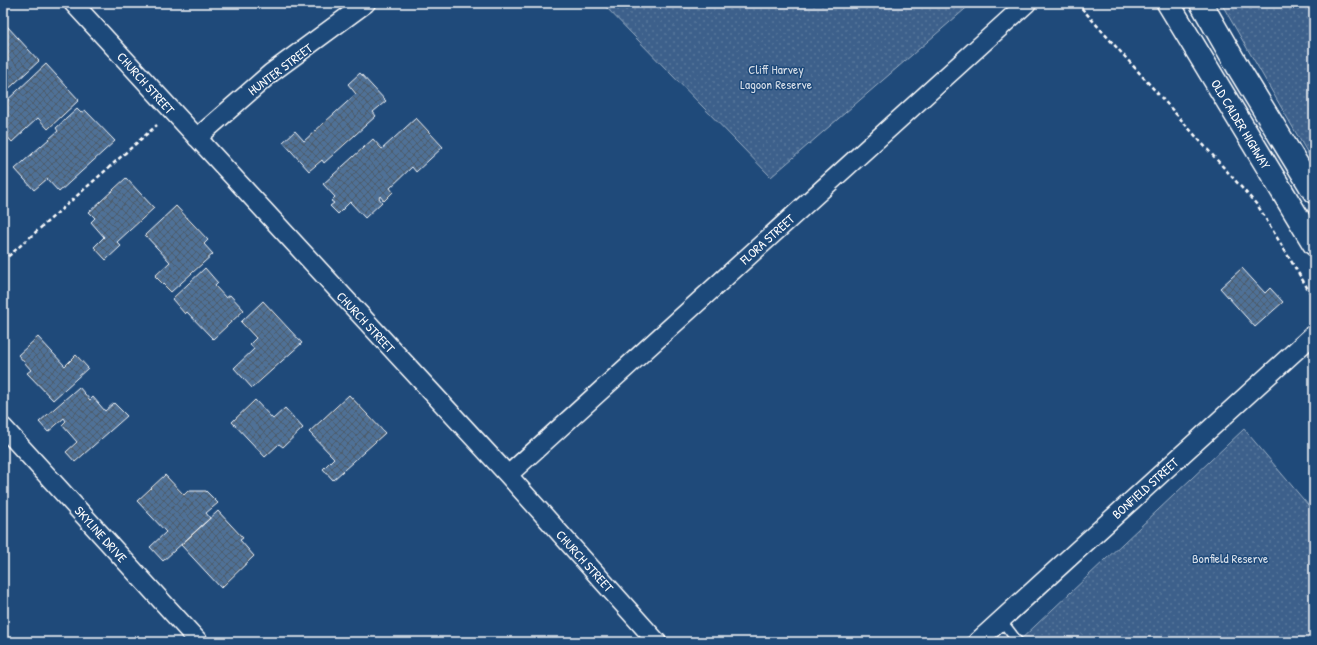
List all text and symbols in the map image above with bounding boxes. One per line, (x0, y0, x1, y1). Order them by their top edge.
street label: HUNTER STREET (244, 38, 317, 99)
street label: CHURCH STREET (113, 48, 179, 119)
park label: Cliff Harvey Lagoon Reserve (740, 60, 812, 93)
street label: OLD CALDER HIGHWAY (1207, 76, 1275, 173)
street label: FLORA STREET (735, 209, 799, 269)
street label: CHURCH STREET (333, 287, 400, 357)
street label: BONFIELD STREET (1108, 453, 1183, 523)
street label: SKYLINE DRIVE (71, 502, 131, 566)
street label: CHURCH STREET (552, 526, 618, 597)
park label: Bonfield Reserve (1192, 549, 1268, 567)

